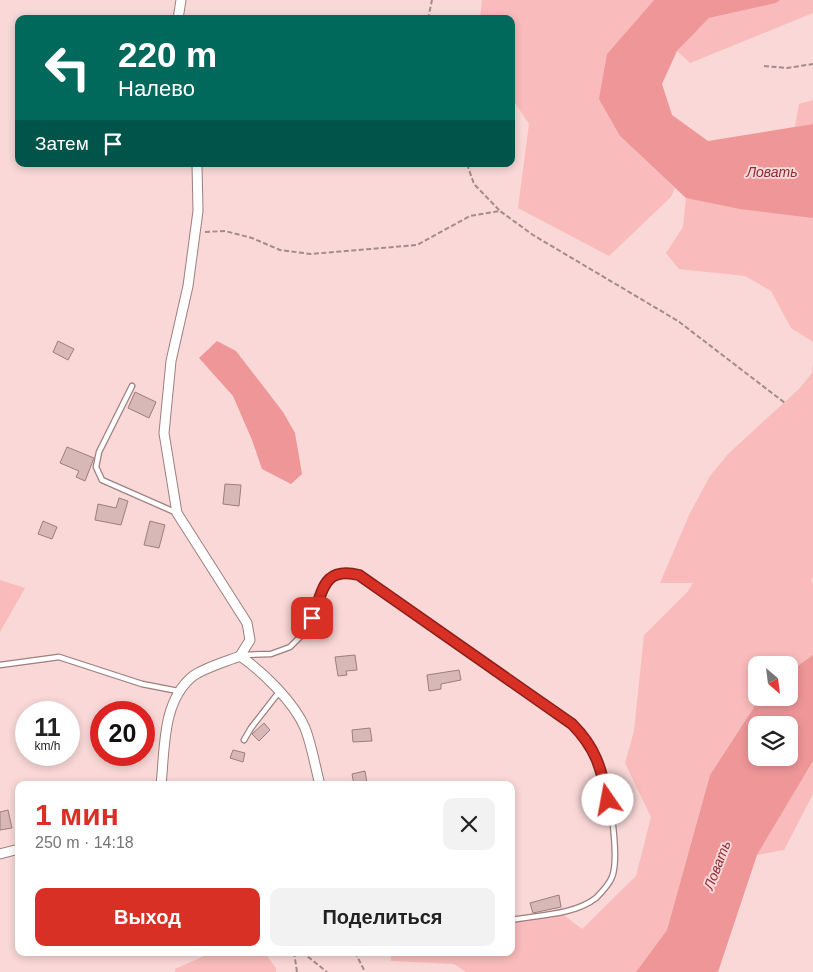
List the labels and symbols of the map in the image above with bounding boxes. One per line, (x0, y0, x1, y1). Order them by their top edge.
water label: Ловать (745, 164, 798, 180)
pin (291, 597, 333, 639)
north arrow (748, 656, 798, 706)
speed limit sign: 20 (90, 701, 155, 766)
position arrow (581, 773, 633, 825)
water label: Ловать (700, 838, 734, 893)

